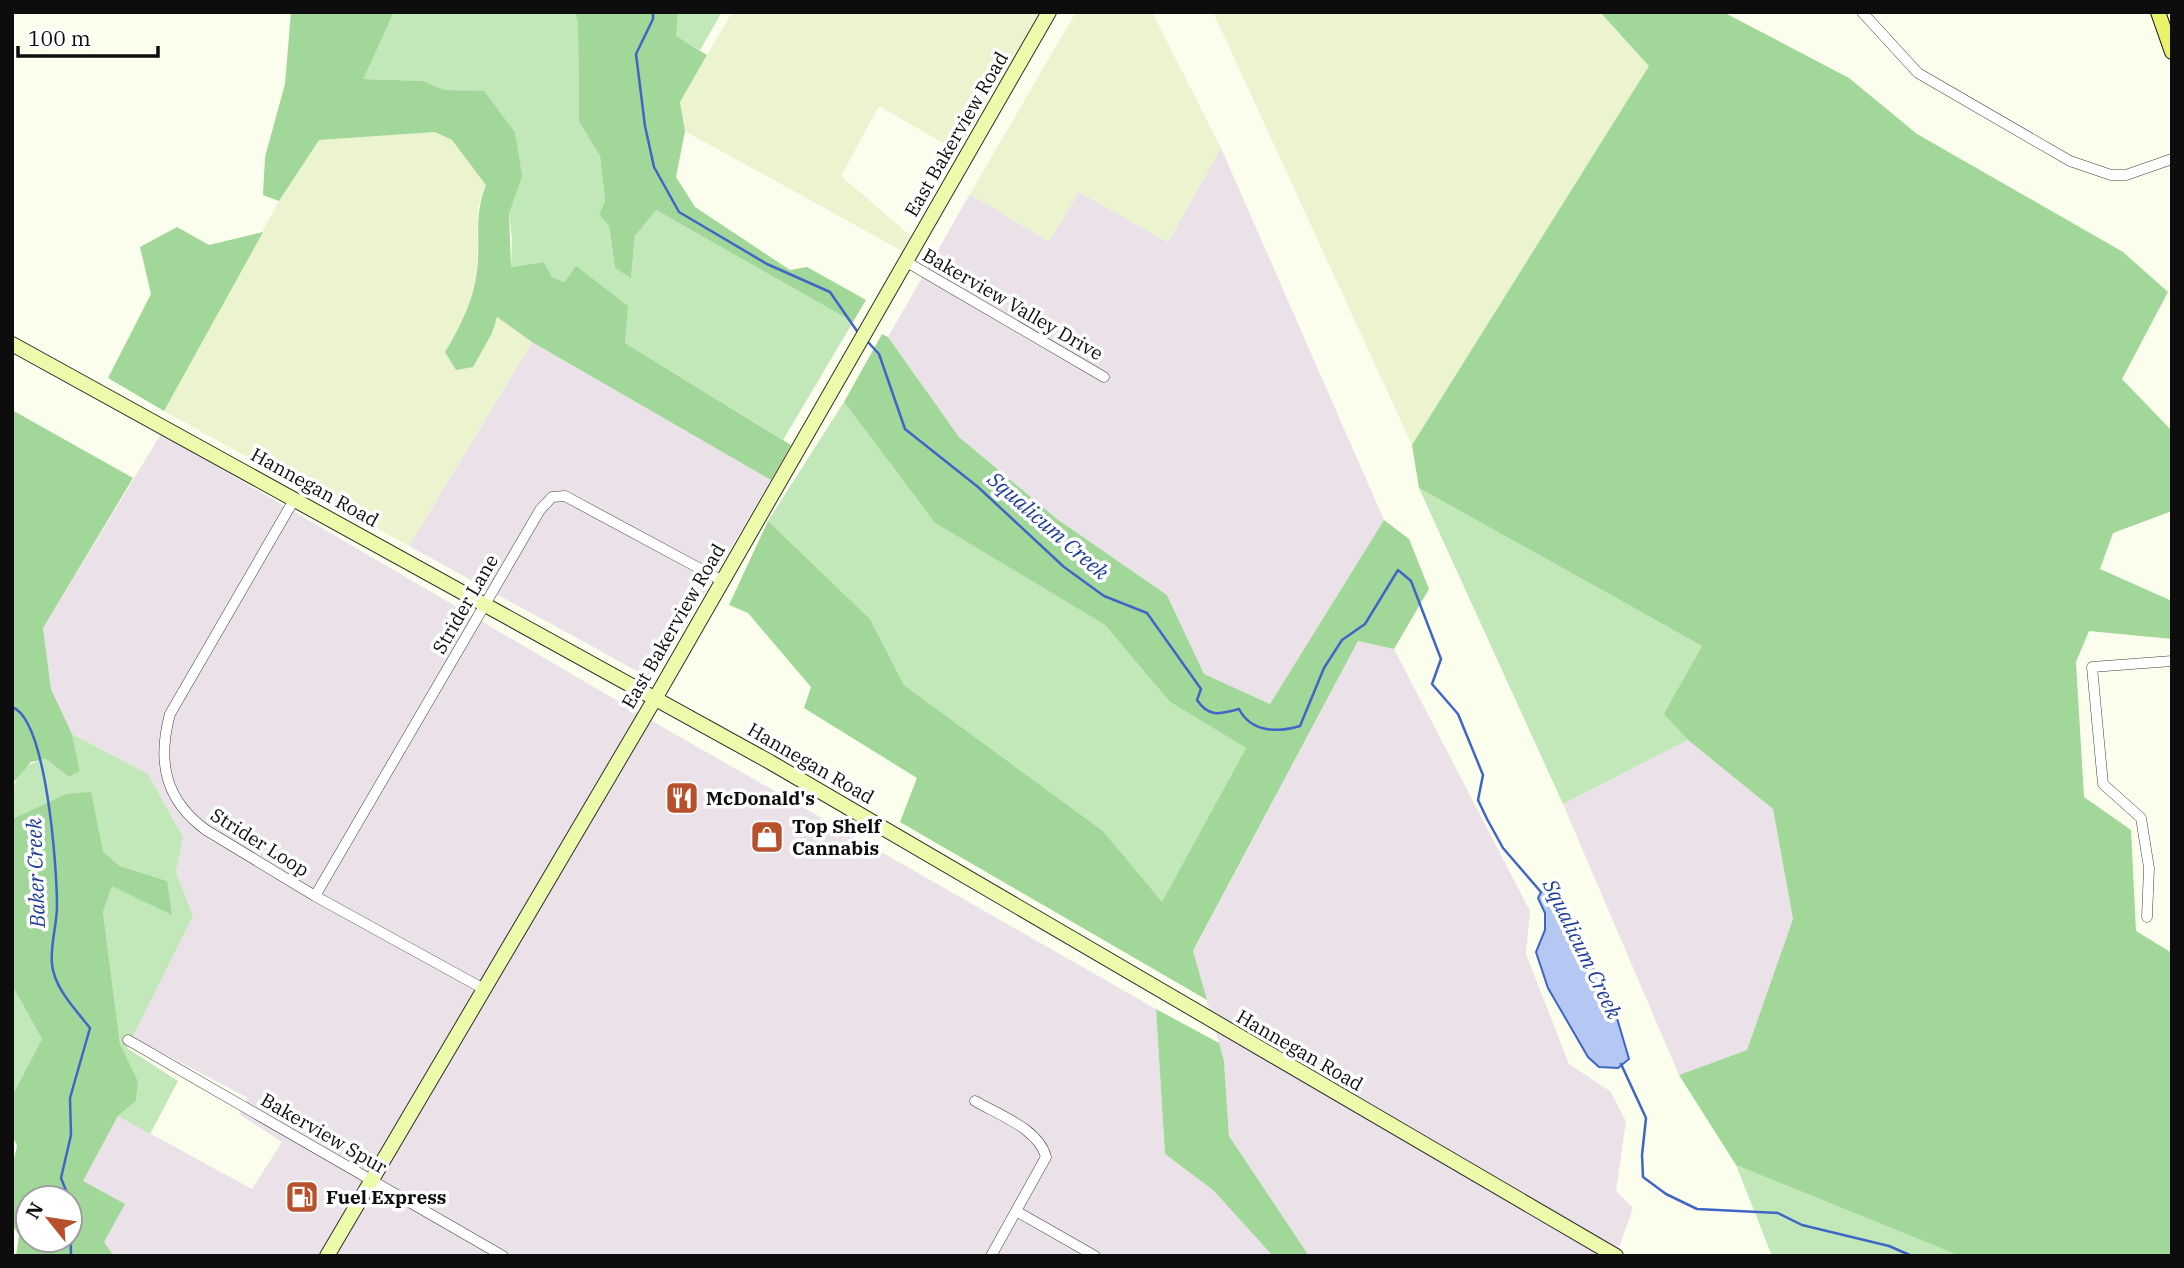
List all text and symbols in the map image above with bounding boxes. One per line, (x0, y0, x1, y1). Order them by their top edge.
scale bar (18, 14, 158, 58)
text: 100 m (28, 24, 91, 52)
street label: East Bakerview Road (899, 47, 1013, 221)
street label: Bakerview Valley Drive (919, 243, 1107, 365)
street label: Hannegan Road (247, 442, 383, 532)
water label: Squalicum Creek (981, 464, 1116, 586)
street label: East Bakerview Road (616, 539, 730, 713)
street label: Strider Lane (427, 550, 503, 658)
street label: Hannegan Road (743, 717, 879, 809)
restaurant icon: McDonald's (663, 779, 701, 817)
place label: McDonald's (706, 786, 815, 810)
street label: Strider Loop (206, 802, 314, 882)
place label: Top Shelf Cannabis (792, 814, 882, 860)
water label: Baker Creek (19, 817, 51, 929)
shop icon: Top Shelf Cannabis (748, 818, 786, 856)
water label: Squalicum Creek (1537, 873, 1629, 1024)
street label: Hannegan Road (1232, 1004, 1368, 1096)
street label: Bakerview Spur (257, 1087, 392, 1179)
fuel station icon: Fuel Express (283, 1178, 321, 1216)
north arrow (14, 1184, 84, 1254)
place label: Fuel Express (326, 1185, 446, 1209)
text: N (20, 1198, 48, 1223)

